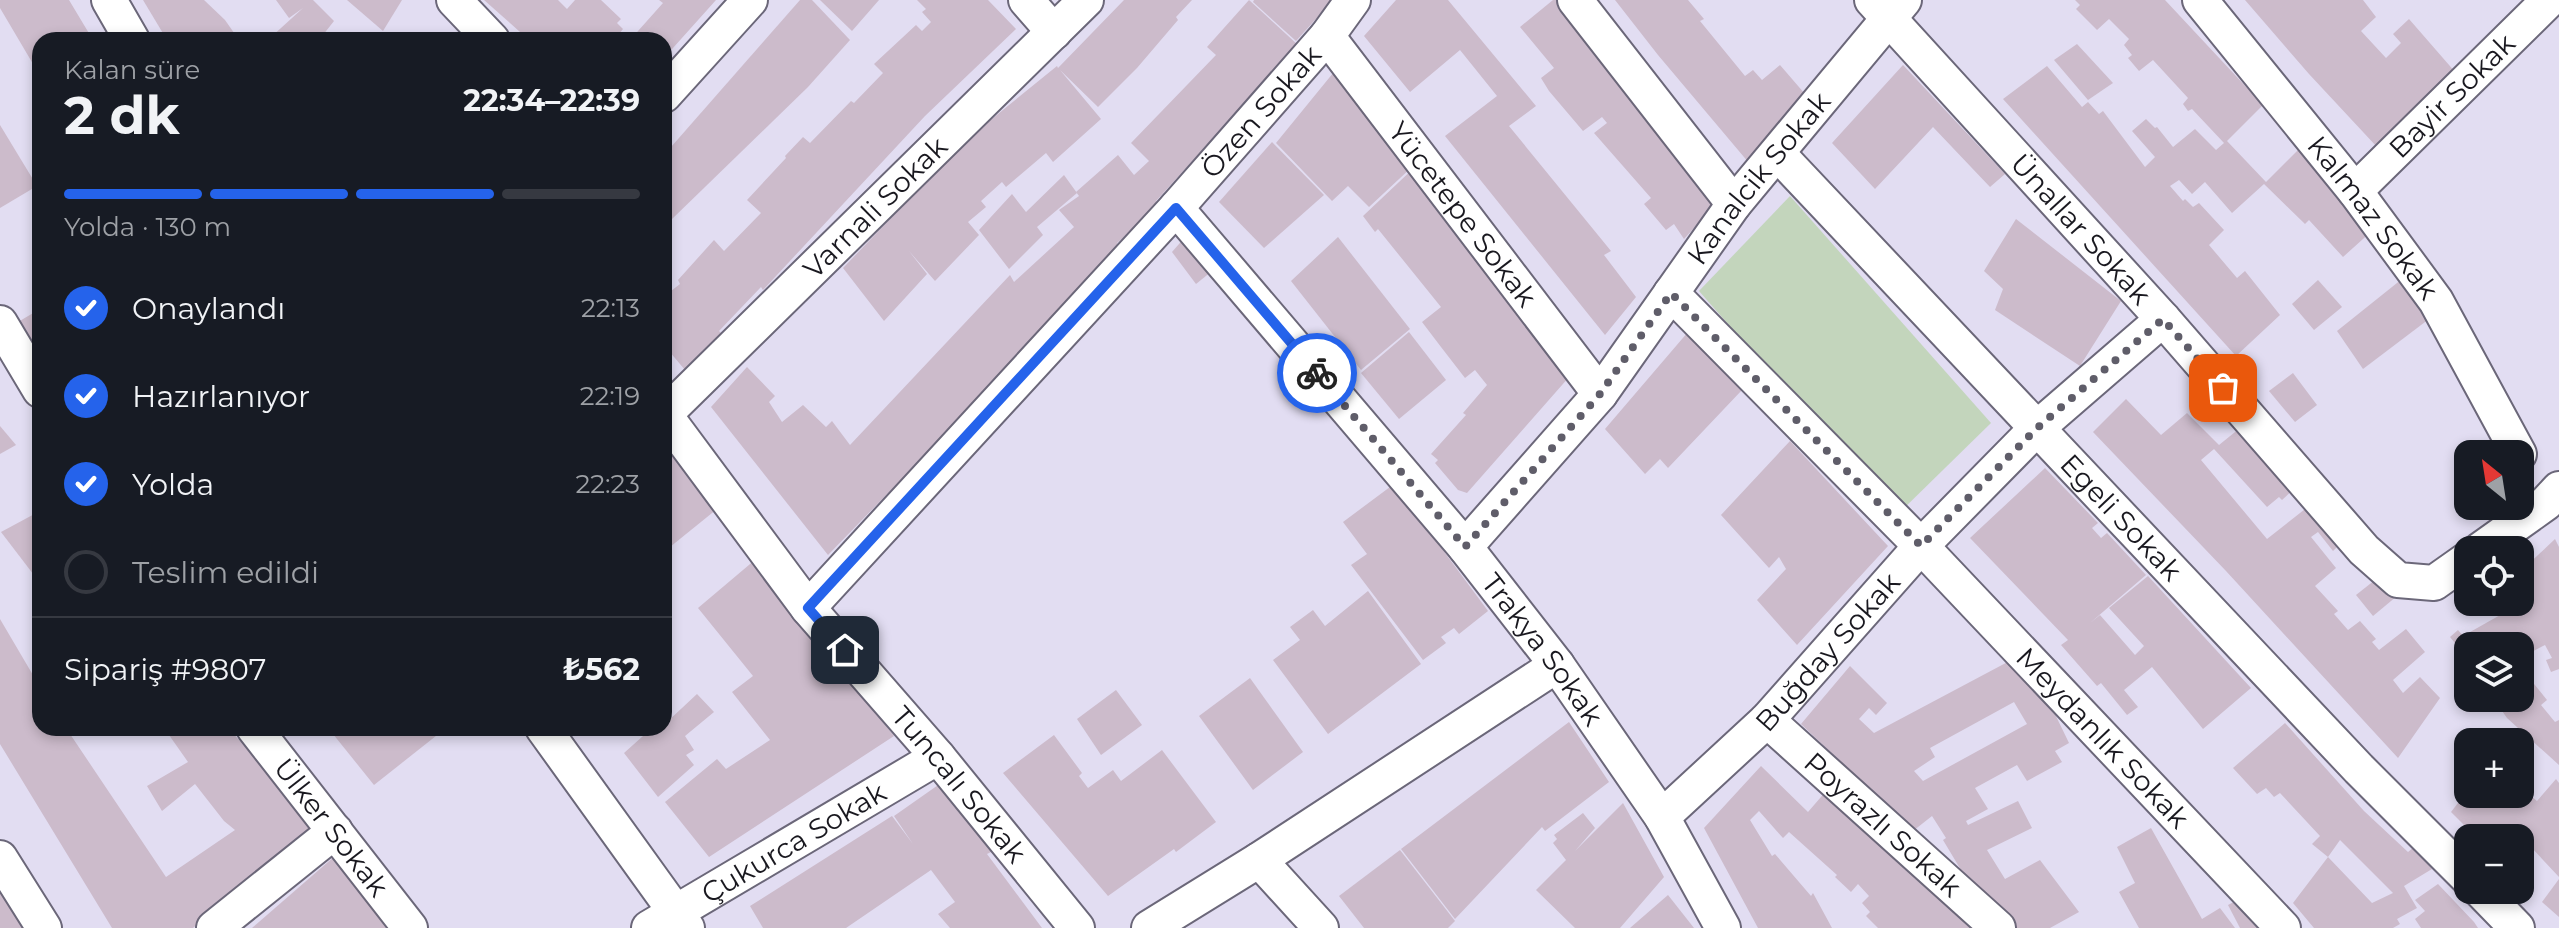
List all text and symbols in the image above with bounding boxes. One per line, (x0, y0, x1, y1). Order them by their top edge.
street label: Bayir Sokak (2382, 26, 2522, 165)
street label: Özen Sokak (1193, 38, 1328, 185)
text: Kalan süre (64, 54, 200, 86)
text: 22:34–22:39 (463, 82, 640, 119)
text: 2 dk (64, 84, 179, 147)
street label: Kanalcik Sokak (1680, 85, 1837, 271)
street label: Yücetepe Sokak (1382, 115, 1544, 314)
street label: Varnali Sokak (796, 129, 954, 285)
street label: Kalmaz Sokak (2300, 129, 2446, 306)
street label: Ünallar Sokak (2004, 146, 2158, 312)
text: Yolda · 130 m (64, 211, 231, 243)
icon: check (64, 286, 108, 330)
text: Onaylandı (132, 290, 285, 327)
text: 22:13 (581, 292, 640, 324)
courier (1277, 333, 1357, 413)
icon: bike (1295, 351, 1339, 395)
pin (2189, 354, 2257, 422)
icon: bag (2201, 366, 2245, 410)
icon: check (64, 374, 108, 418)
text: Hazırlanıyor (132, 378, 310, 415)
text: 22:19 (580, 380, 640, 412)
north arrow (2454, 440, 2534, 520)
map controls (2454, 440, 2534, 904)
street label: Egeli Sokak (2054, 447, 2189, 588)
icon: check (64, 462, 108, 506)
text: Yolda (132, 466, 214, 503)
text: 22:23 (576, 468, 640, 500)
button: locate (2454, 536, 2534, 616)
text: Teslim edildi (132, 554, 319, 591)
street label: Buğday Sokak (1748, 565, 1907, 738)
street label: Trakya Sokak (1475, 566, 1611, 732)
pin (811, 616, 879, 684)
icon: home (823, 628, 867, 672)
button: layers (2454, 632, 2534, 712)
street label: Meydanlık Sokak (2009, 640, 2197, 836)
text: Sipariş #9807 (64, 651, 266, 688)
text: ₺562 (563, 651, 640, 688)
street label: Tuncalı Sokak (885, 699, 1034, 870)
button: + (2454, 728, 2534, 808)
street label: Poyrazlı Sokak (1797, 745, 1969, 904)
street label: Ülker Sokak (267, 751, 396, 903)
street label: Çukurca Sokak (695, 775, 892, 910)
button: − (2454, 824, 2534, 904)

